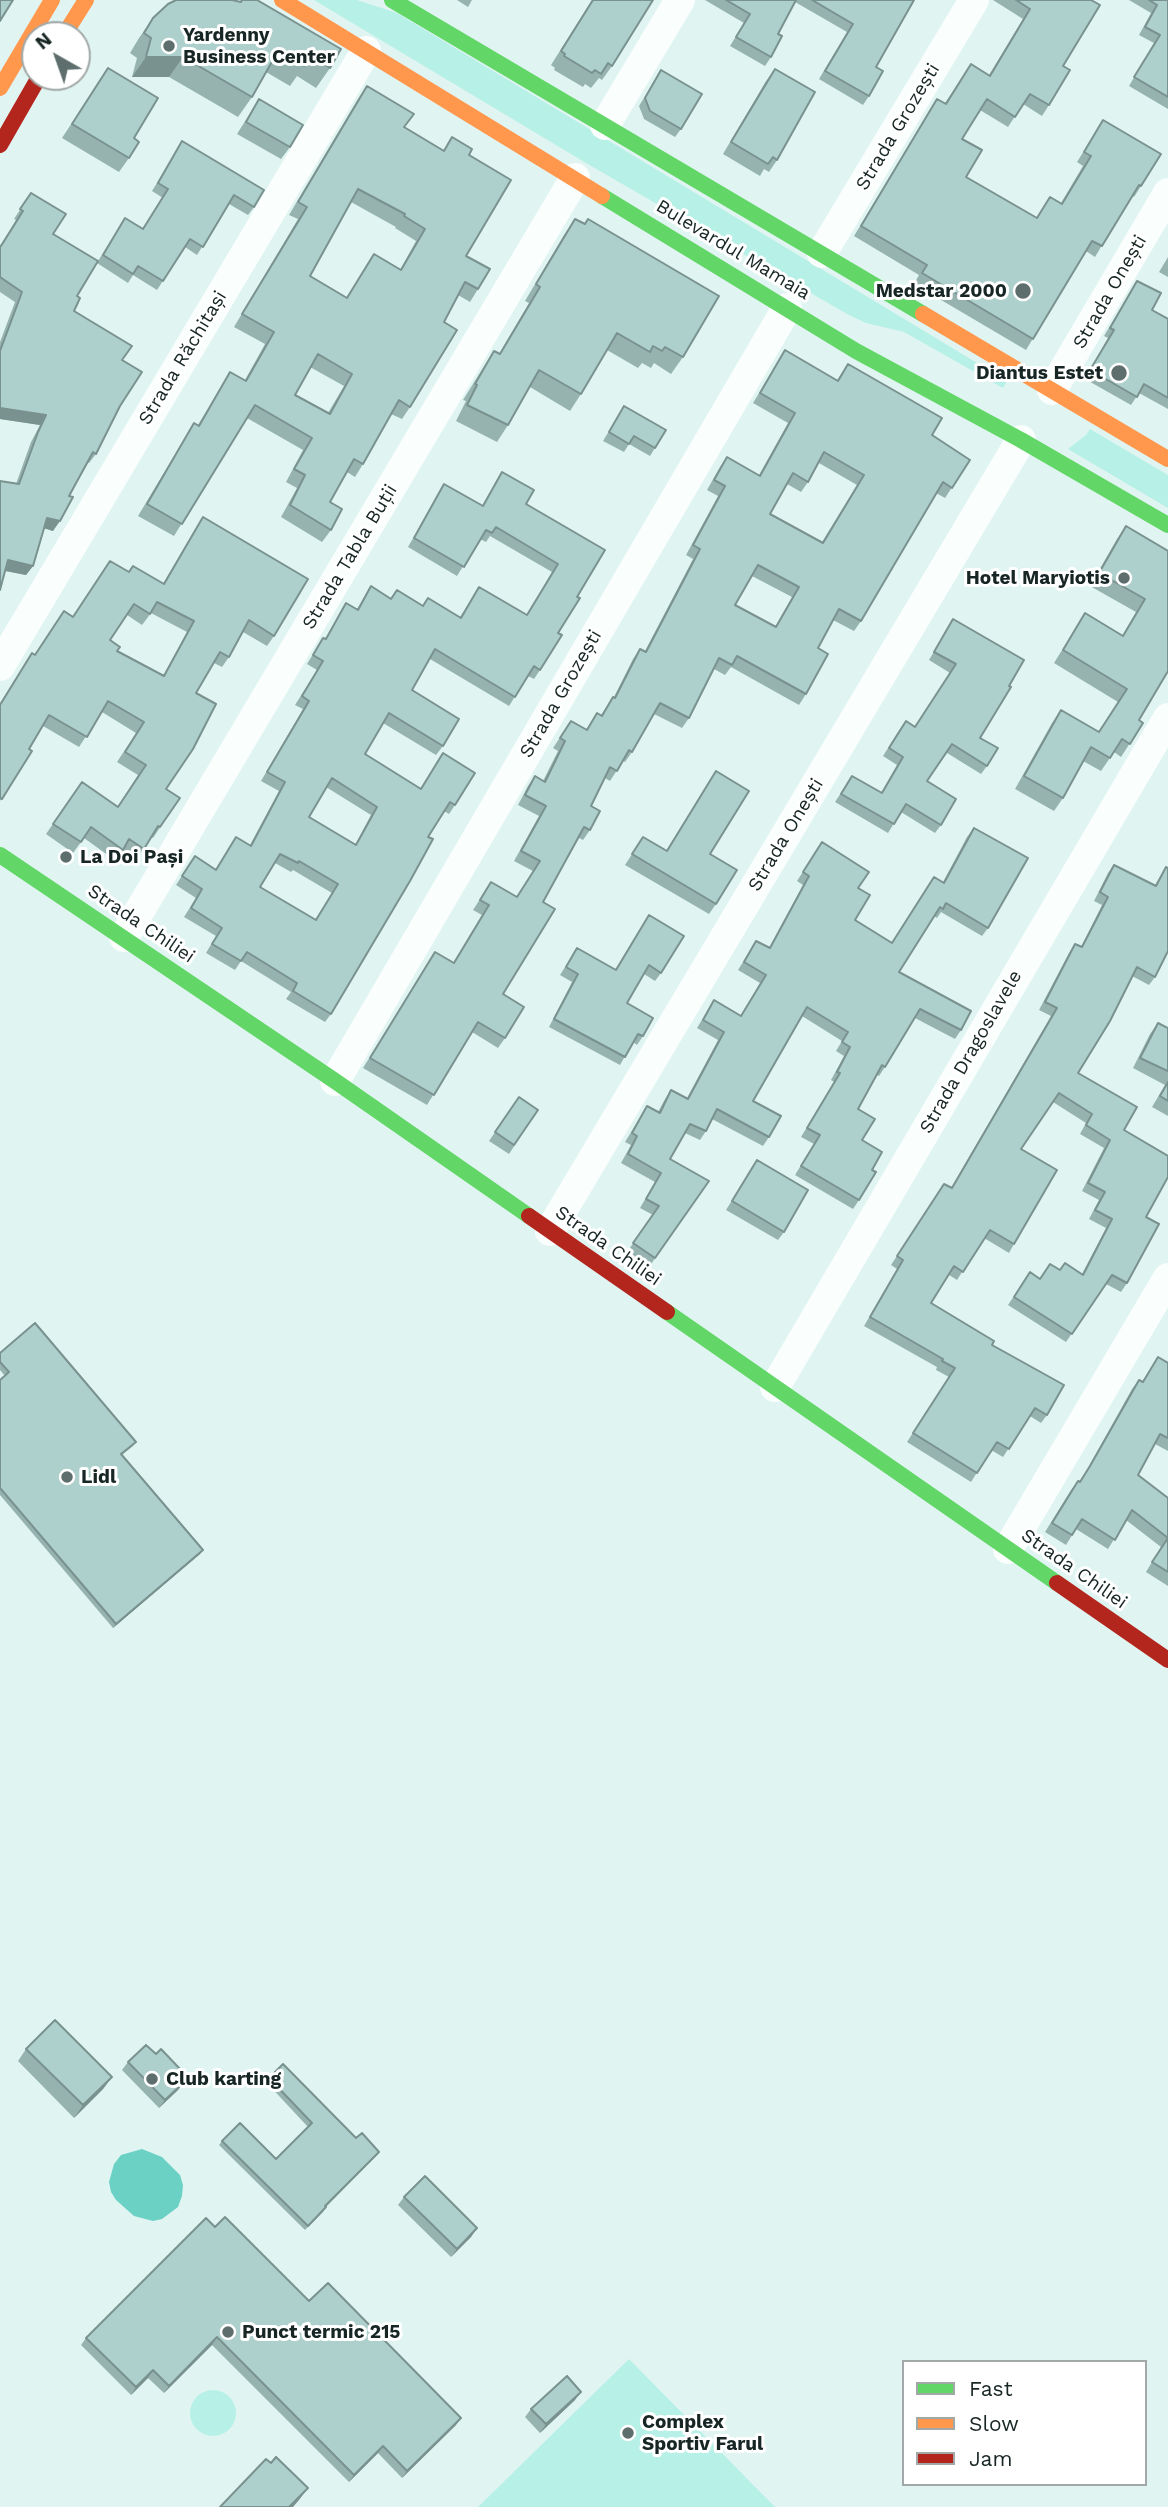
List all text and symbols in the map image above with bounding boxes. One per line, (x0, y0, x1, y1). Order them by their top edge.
north arrow (21, 21, 91, 91)
place label: Yardenny Business Center (183, 24, 335, 68)
text: N (31, 28, 56, 54)
marker: Yardenny Business Center (161, 38, 177, 54)
street label: Strada Grozești (851, 59, 945, 195)
street label: Bulevardul Mamaia (652, 195, 814, 305)
street label: Strada Onești (1068, 231, 1152, 353)
place label: Medstar 2000 (876, 280, 1007, 302)
marker: Medstar 2000 (1013, 281, 1033, 301)
street label: Strada Răchitași (134, 287, 232, 429)
place label: Diantus Estet (976, 362, 1103, 384)
marker: Diantus Estet (1109, 363, 1129, 383)
street label: Strada Tabla Buții (298, 480, 402, 634)
place label: Hotel Maryiotis (966, 567, 1110, 589)
marker: Hotel Maryiotis (1116, 570, 1132, 586)
street label: Strada Grozești (515, 626, 607, 762)
street label: Strada Onești (743, 775, 829, 895)
place label: La Doi Pași (80, 846, 183, 868)
marker: La Doi Pași (58, 849, 74, 865)
street label: Strada Chiliei (83, 880, 199, 968)
street label: Strada Dragoslavele (915, 966, 1027, 1138)
street label: Strada Chiliei (551, 1201, 665, 1291)
place label: Lidl (81, 1466, 116, 1488)
marker: Lidl (59, 1469, 75, 1485)
street label: Strada Chiliei (1017, 1524, 1131, 1614)
place label: Club karting (166, 2068, 281, 2090)
marker: Club karting (144, 2071, 160, 2087)
place label: Punct termic 215 (242, 2321, 400, 2343)
marker: Punct termic 215 (220, 2324, 236, 2340)
legend (902, 2360, 1147, 2486)
text: Fast (969, 2376, 1013, 2401)
place label: Complex Sportiv Farul (642, 2411, 763, 2455)
text: Slow (969, 2411, 1019, 2436)
marker: Complex Sportiv Farul (620, 2425, 636, 2441)
text: Jam (969, 2446, 1012, 2471)

